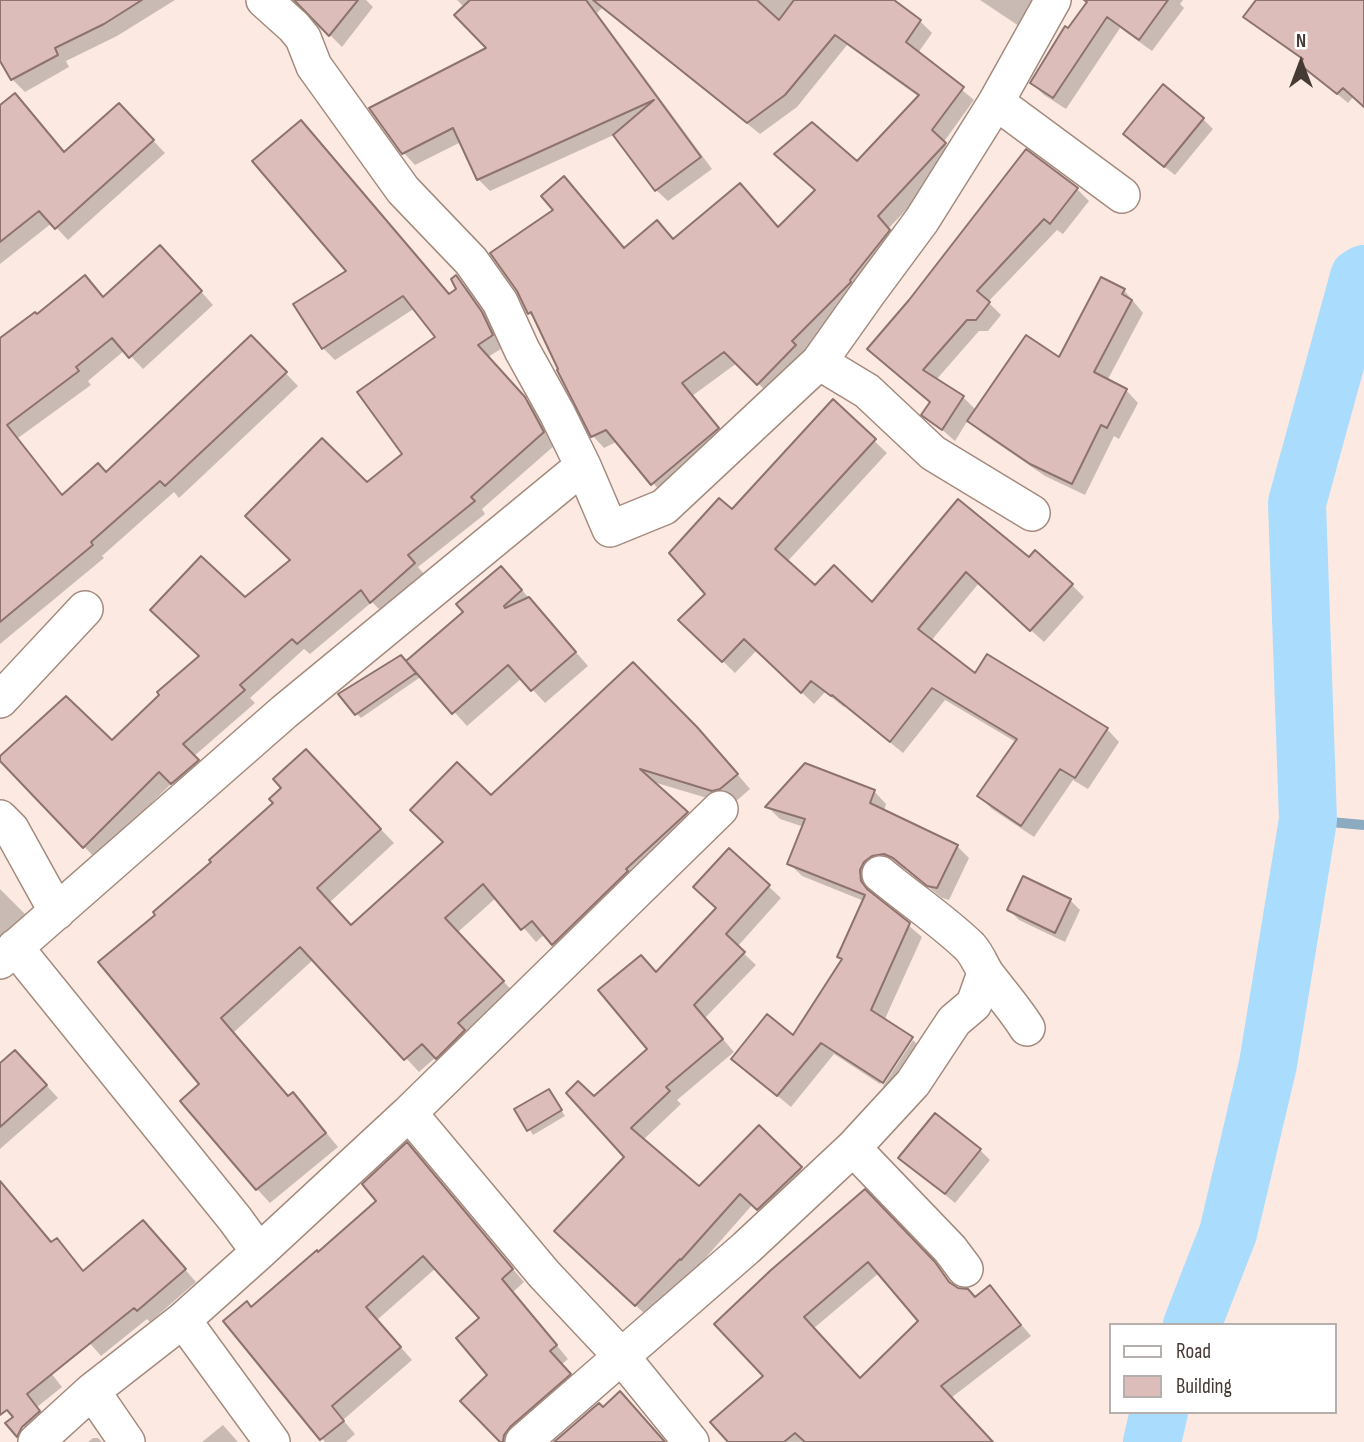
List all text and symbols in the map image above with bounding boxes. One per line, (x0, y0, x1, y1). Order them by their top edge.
north arrow (1266, 28, 1336, 98)
text: N (1296, 30, 1306, 53)
legend (1108, 1323, 1336, 1414)
text: Road (1176, 1339, 1211, 1364)
text: Building (1176, 1374, 1232, 1399)

